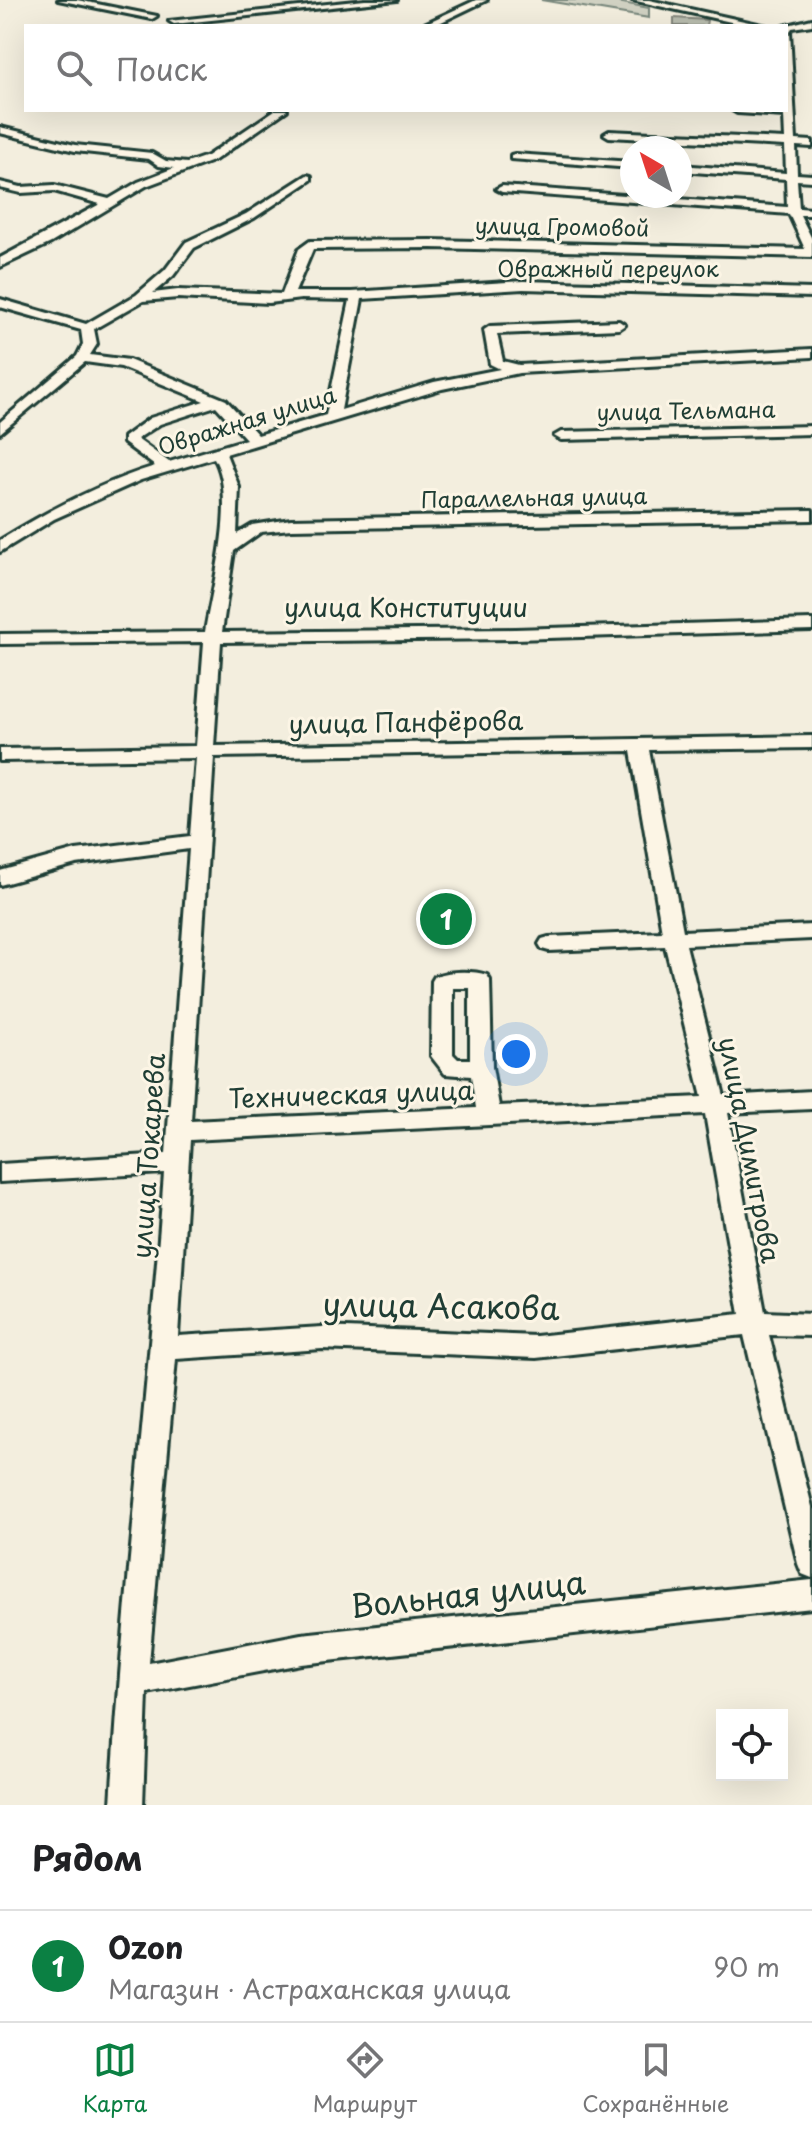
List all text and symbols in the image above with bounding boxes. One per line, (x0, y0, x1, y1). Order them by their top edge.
search box (24, 24, 788, 112)
icon: search (52, 46, 96, 90)
text: Поиск (116, 46, 207, 91)
north arrow (620, 136, 692, 208)
street label: улица Громовой (475, 207, 649, 244)
street label: Овражный переулок (497, 251, 720, 284)
street label: Овражная улица (153, 377, 340, 462)
street label: улица Тельмана (596, 391, 776, 428)
street label: Параллельная улица (421, 478, 648, 515)
street label: улица Конституции (284, 587, 528, 626)
street label: улица Панфёрова (288, 700, 524, 743)
pin: 1 (420, 889, 472, 949)
street label: улица Димитрова (709, 1033, 792, 1267)
your location (496, 1034, 536, 1074)
street label: улица Токарева (121, 1051, 174, 1260)
street label: Техническая улица (228, 1070, 475, 1117)
street label: улица Асакова (322, 1279, 560, 1331)
street label: Вольная улица (348, 1557, 588, 1629)
map controls (716, 1709, 788, 1781)
button: locate (716, 1709, 788, 1781)
text: Рядом (32, 1831, 143, 1883)
text: Ozon (108, 1924, 183, 1969)
text: 1 (52, 1947, 64, 1986)
text: 90 m (713, 1947, 780, 1986)
text: Магазин · Астраханская улица (108, 1969, 510, 2008)
tab: Карта (83, 2038, 147, 2119)
tab: Маршрут (313, 2038, 417, 2119)
tab: Сохранённые (582, 2038, 729, 2119)

